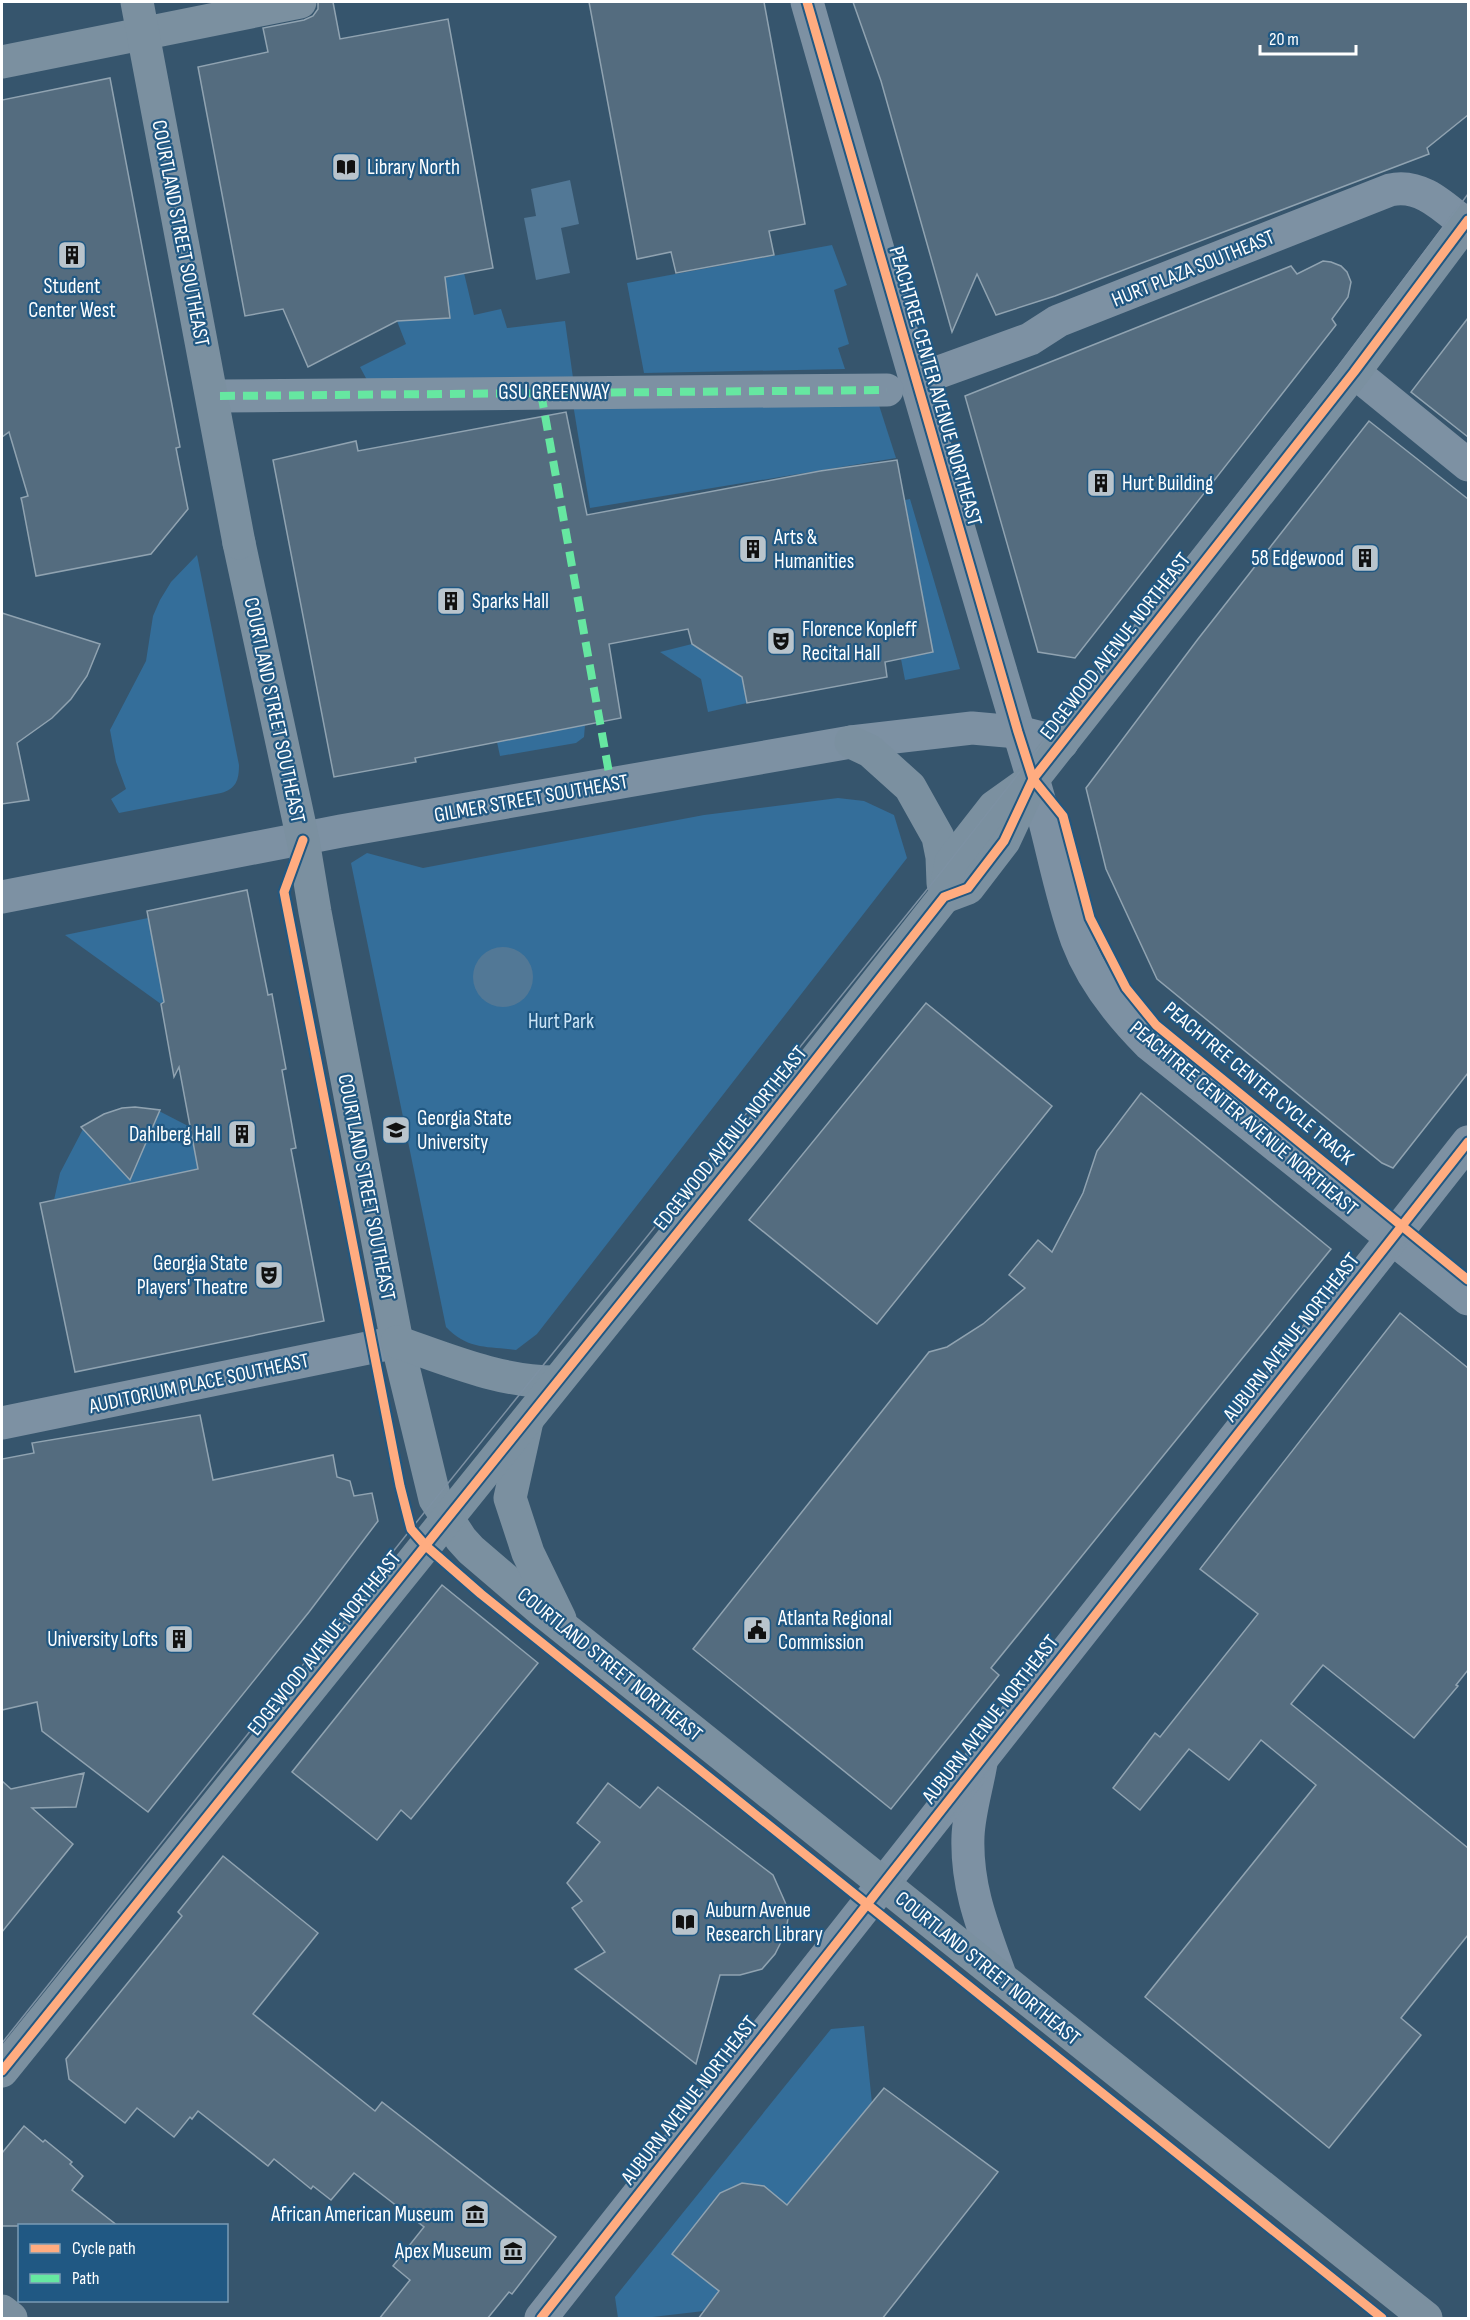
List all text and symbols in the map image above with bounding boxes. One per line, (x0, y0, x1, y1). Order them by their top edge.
scale bar (1260, 18, 1356, 56)
text: 20 m (1269, 29, 1299, 50)
street label: COURTLAND STREET SOUTHEAST (146, 118, 215, 349)
library icon: Library North (330, 151, 362, 183)
place label: Library North (367, 155, 460, 180)
street label: HURT PLAZA SOUTHEAST (1108, 224, 1279, 313)
building icon: Student Center West (56, 239, 88, 271)
street label: PEACHTREE CENTER AVENUE NORTHEAST (884, 243, 988, 529)
place label: Student Center West (28, 274, 116, 323)
street label: GSU GREENWAY (498, 380, 610, 405)
building icon: Hurt Building (1085, 467, 1117, 499)
place label: Hurt Building (1122, 471, 1213, 496)
place label: Arts & Humanities (773, 525, 854, 574)
building icon: Arts & Humanities (737, 533, 769, 565)
building icon: 58 Edgewood (1349, 542, 1381, 574)
place label: 58 Edgewood (1251, 546, 1344, 571)
street label: EDGEWOOD AVENUE NORTHEAST (1035, 548, 1196, 745)
building icon: Sparks Hall (435, 585, 467, 617)
place label: Sparks Hall (472, 589, 549, 614)
street label: COURTLAND STREET SOUTHEAST (238, 595, 311, 826)
place label: Florence Kopleff Recital Hall (802, 617, 918, 666)
theatre icon: Florence Kopleff Recital Hall (765, 625, 797, 657)
street label: GILMER STREET SOUTHEAST (432, 769, 631, 828)
street label: PEACHTREE CENTER CYCLE TRACK (1159, 996, 1359, 1171)
park label: Hurt Park (528, 1009, 594, 1034)
street label: PEACHTREE CENTER AVENUE NORTHEAST (1125, 1016, 1363, 1221)
street label: EDGEWOOD AVENUE NORTHEAST (648, 1041, 813, 1236)
street label: COURTLAND STREET SOUTHEAST (332, 1072, 401, 1303)
place label: Georgia State University (417, 1106, 512, 1155)
school or university icon: Georgia State University (380, 1114, 412, 1146)
building icon: Dahlberg Hall (226, 1118, 258, 1150)
place label: Dahlberg Hall (129, 1122, 221, 1147)
street label: AUBURN AVENUE NORTHEAST (1217, 1248, 1365, 1427)
place label: Georgia State Players' Theatre (137, 1251, 248, 1300)
theatre icon: Georgia State Players' Theatre (253, 1259, 285, 1291)
street label: AUDITORIUM PLACE SOUTHEAST (86, 1348, 312, 1419)
street label: EDGEWOOD AVENUE NORTHEAST (242, 1546, 407, 1741)
street label: COURTLAND STREET NORTHEAST (512, 1582, 708, 1747)
place label: Atlanta Regional Commission (777, 1606, 892, 1655)
public building icon: Atlanta Regional Commission (741, 1614, 773, 1646)
building icon: University Lofts (163, 1623, 195, 1655)
place label: University Lofts (47, 1627, 158, 1652)
street label: AUBURN AVENUE NORTHEAST (916, 1630, 1064, 1809)
street label: COURTLAND STREET NORTHEAST (890, 1886, 1086, 2051)
place label: Auburn Avenue Research Library (705, 1898, 823, 1947)
library icon: Auburn Avenue Research Library (669, 1906, 701, 1938)
street label: AUBURN AVENUE NORTHEAST (615, 2011, 763, 2190)
museum icon: African American Museum (459, 2198, 491, 2230)
place label: African American Museum (270, 2202, 454, 2227)
legend (18, 2224, 228, 2302)
museum icon: Apex Museum (497, 2235, 529, 2267)
text: Cycle path (72, 2238, 136, 2259)
place label: Apex Museum (394, 2239, 492, 2264)
text: Path (72, 2268, 100, 2289)

